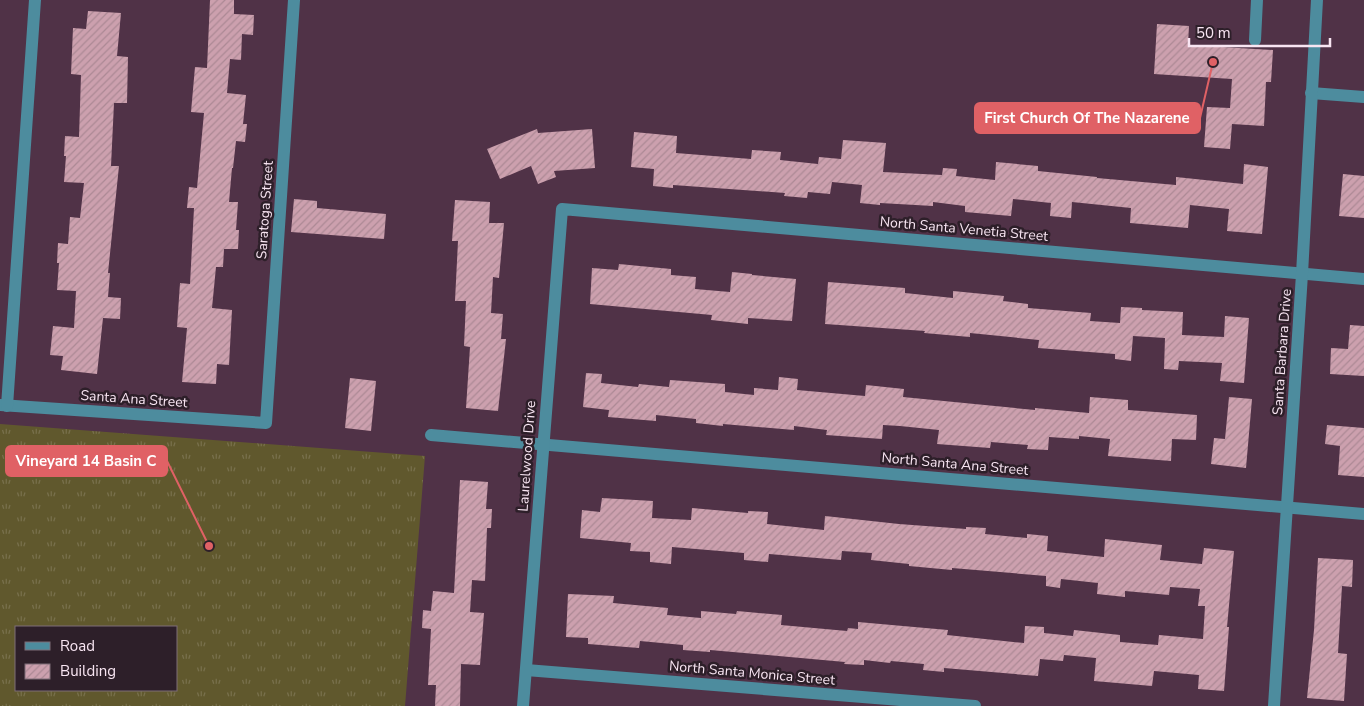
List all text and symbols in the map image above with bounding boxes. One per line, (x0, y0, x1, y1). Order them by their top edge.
scale bar (1189, 15, 1330, 47)
text: 50 m (1196, 23, 1231, 43)
callout: First Church Of The Nazarene (975, 103, 1200, 133)
text: First Church Of The Nazarene (984, 108, 1190, 128)
street label: Saratoga Street (252, 160, 278, 260)
street label: North Santa Venetia Street (879, 212, 1049, 246)
street label: Santa Barbara Drive (1268, 288, 1296, 416)
street label: Santa Ana Street (80, 386, 188, 412)
street label: Laurelwood Drive (514, 400, 540, 512)
callout: Vineyard 14 Basin C (6, 446, 167, 476)
street label: North Santa Ana Street (881, 448, 1029, 480)
text: Vineyard 14 Basin C (15, 451, 156, 471)
legend (15, 626, 178, 691)
text: Road (60, 636, 95, 656)
street label: North Santa Monica Street (668, 656, 836, 690)
text: Building (60, 661, 116, 681)

